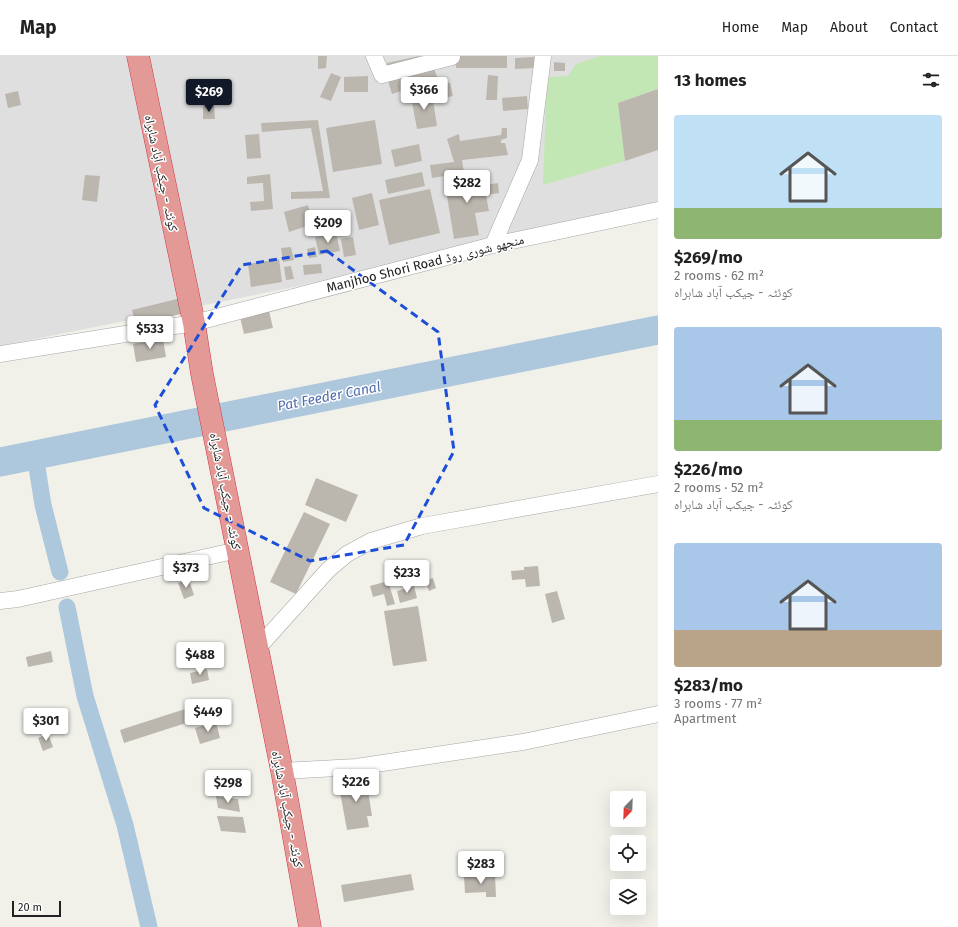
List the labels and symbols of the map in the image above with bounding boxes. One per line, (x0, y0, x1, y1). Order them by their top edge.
pin: $366 (400, 77, 448, 111)
pin: $269 (185, 79, 233, 113)
street label: کوئٹہ - جیکب آباد شاہراہ (141, 113, 181, 234)
pin: $282 (443, 170, 491, 204)
pin: $209 (304, 210, 352, 244)
street label: Manjhoo Shori Road منجھو شوری روڈ (325, 232, 526, 296)
pin: $533 (126, 316, 174, 350)
water label: Pat Feeder Canal (276, 378, 382, 415)
street label: کوئٹہ - جیکب آباد شاہراہ (206, 431, 244, 552)
pin: $373 (162, 555, 210, 589)
pin: $233 (383, 560, 431, 594)
pin: $488 (176, 642, 224, 676)
pin: $449 (184, 699, 232, 733)
pin: $301 (22, 708, 70, 742)
street label: کوئٹہ - جیکب آباد شاہراہ (268, 749, 306, 870)
pin: $226 (332, 769, 380, 803)
pin: $298 (204, 770, 252, 804)
north arrow (610, 791, 646, 827)
pin: $283 (457, 851, 505, 885)
scale bar (12, 899, 61, 918)

